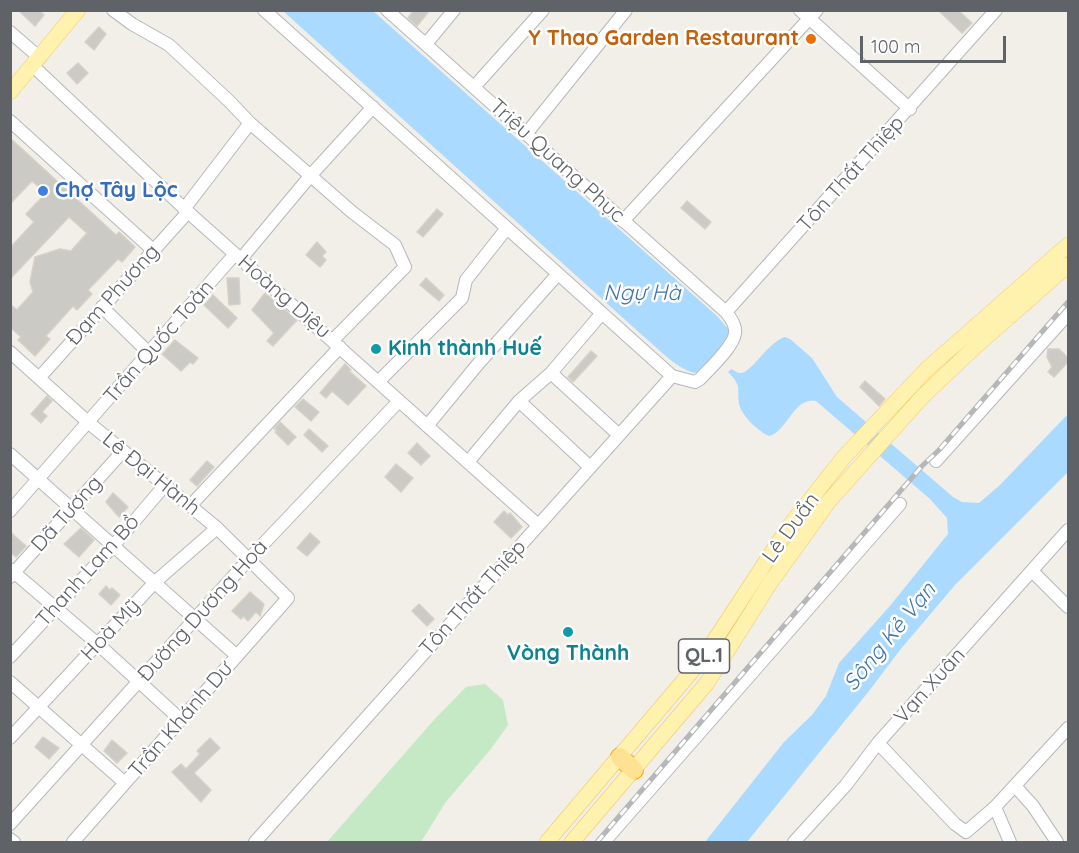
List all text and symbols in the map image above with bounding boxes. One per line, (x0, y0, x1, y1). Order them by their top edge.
scale bar (863, 24, 1008, 62)
place label: Y Thao Garden Restaurant (528, 26, 799, 52)
marker: Y Thao Garden Restaurant (804, 32, 818, 46)
text: 100 m (871, 35, 920, 58)
street label: Triệu Quang Phục (484, 94, 630, 228)
street label: Tôn Thất Thiệp (792, 111, 910, 237)
place label: Chợ Tây Lộc (55, 178, 178, 204)
marker: Chợ Tây Lộc (36, 184, 50, 198)
street label: Đạm Phương (61, 239, 165, 351)
street label: Hoàng Diệu (232, 250, 336, 344)
street label: Trần Quốc Toản (99, 275, 219, 409)
water label: Ngự Hà (603, 280, 681, 306)
place label: Kinh thành Huế (388, 336, 542, 362)
marker: Kinh thành Huế (369, 342, 383, 356)
street label: Lê Đại Hành (97, 427, 205, 521)
street label: Dã Tượng (26, 471, 108, 557)
street label: Lê Duẩn (757, 488, 825, 568)
street label: Thanh Lam Bồ (31, 510, 145, 632)
street label: Đường Dương Hoà (133, 535, 273, 687)
street label: Tôn Thất Thiệp (414, 535, 532, 661)
water label: Sông Kẻ Vạn (838, 578, 942, 696)
street label: Hoà Mỹ (76, 594, 146, 666)
marker: Vòng Thành (561, 625, 575, 639)
road number: QL.1 (678, 639, 730, 673)
place label: Vòng Thành (507, 641, 629, 667)
street label: Vạn Xuân (889, 643, 971, 729)
street label: Trần Khánh Dư (124, 657, 238, 783)

